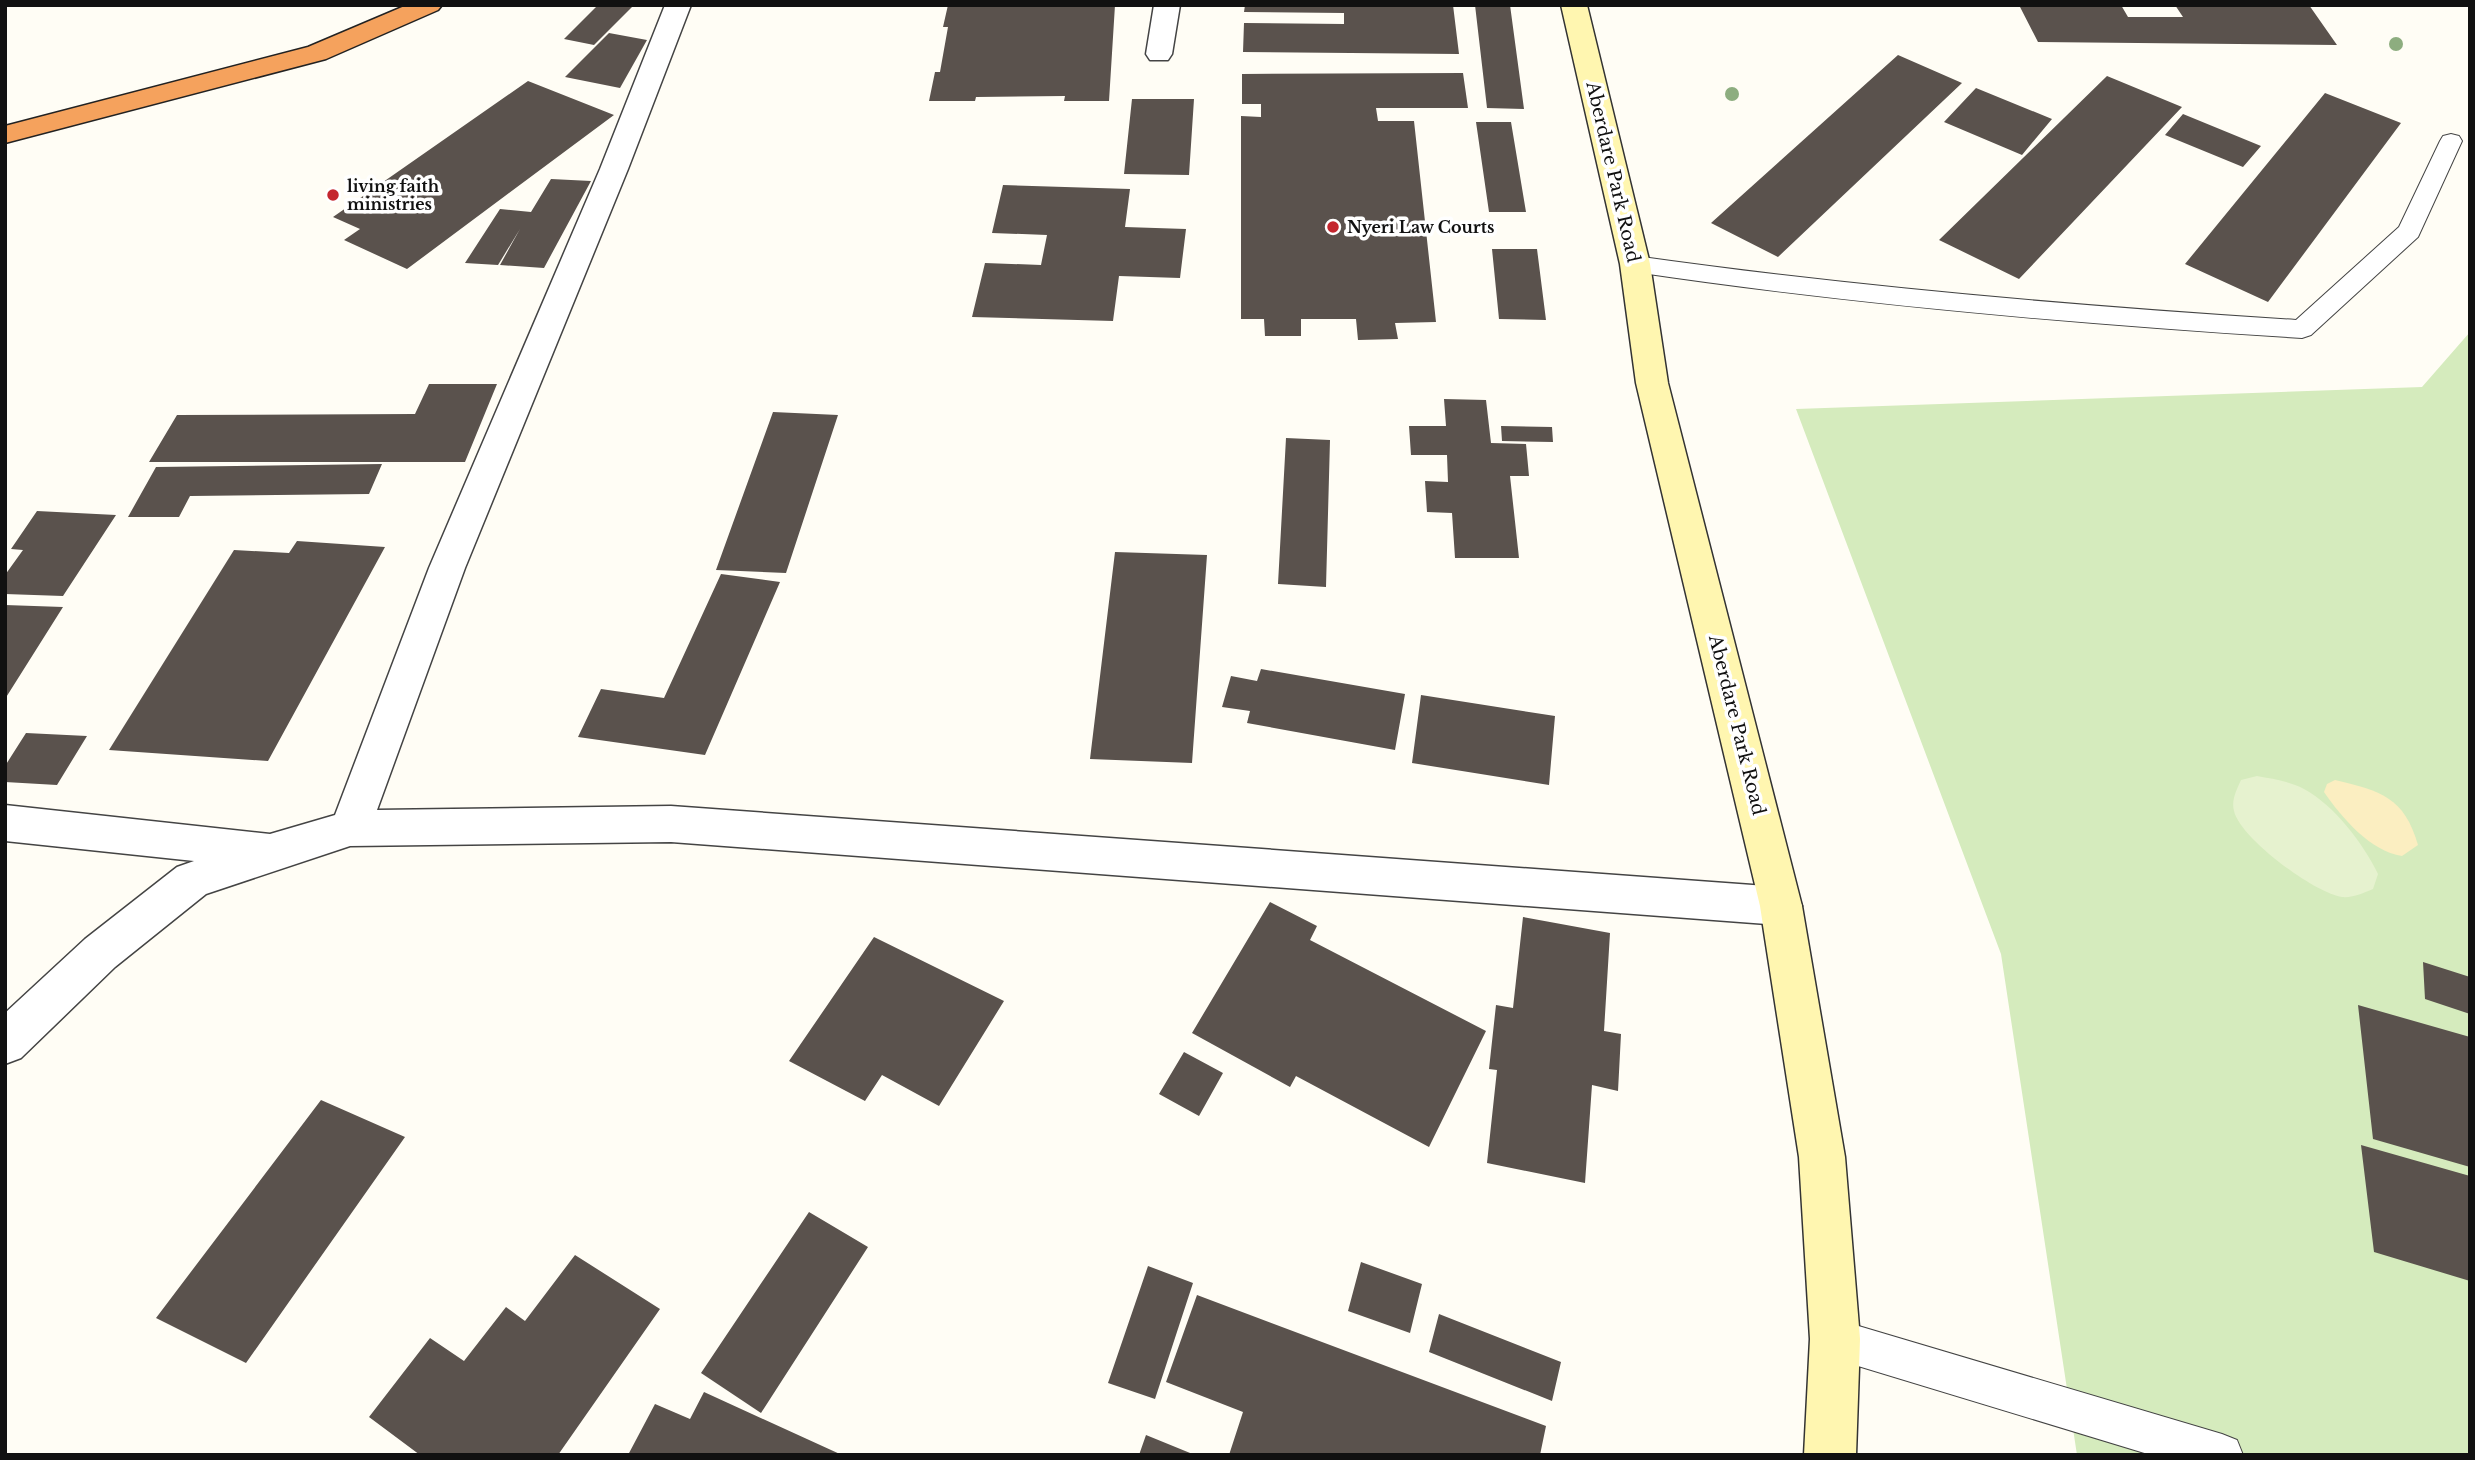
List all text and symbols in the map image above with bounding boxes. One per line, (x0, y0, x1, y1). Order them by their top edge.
street label: Aberdare Park Road (1581, 78, 1645, 265)
place label: living faith ministries (347, 176, 440, 214)
marker: living faith ministries (325, 187, 341, 203)
place label: Nyeri Law Courts (1347, 217, 1494, 237)
marker: Nyeri Law Courts (1325, 219, 1341, 235)
street label: Aberdare Park Road (1704, 632, 1770, 817)

